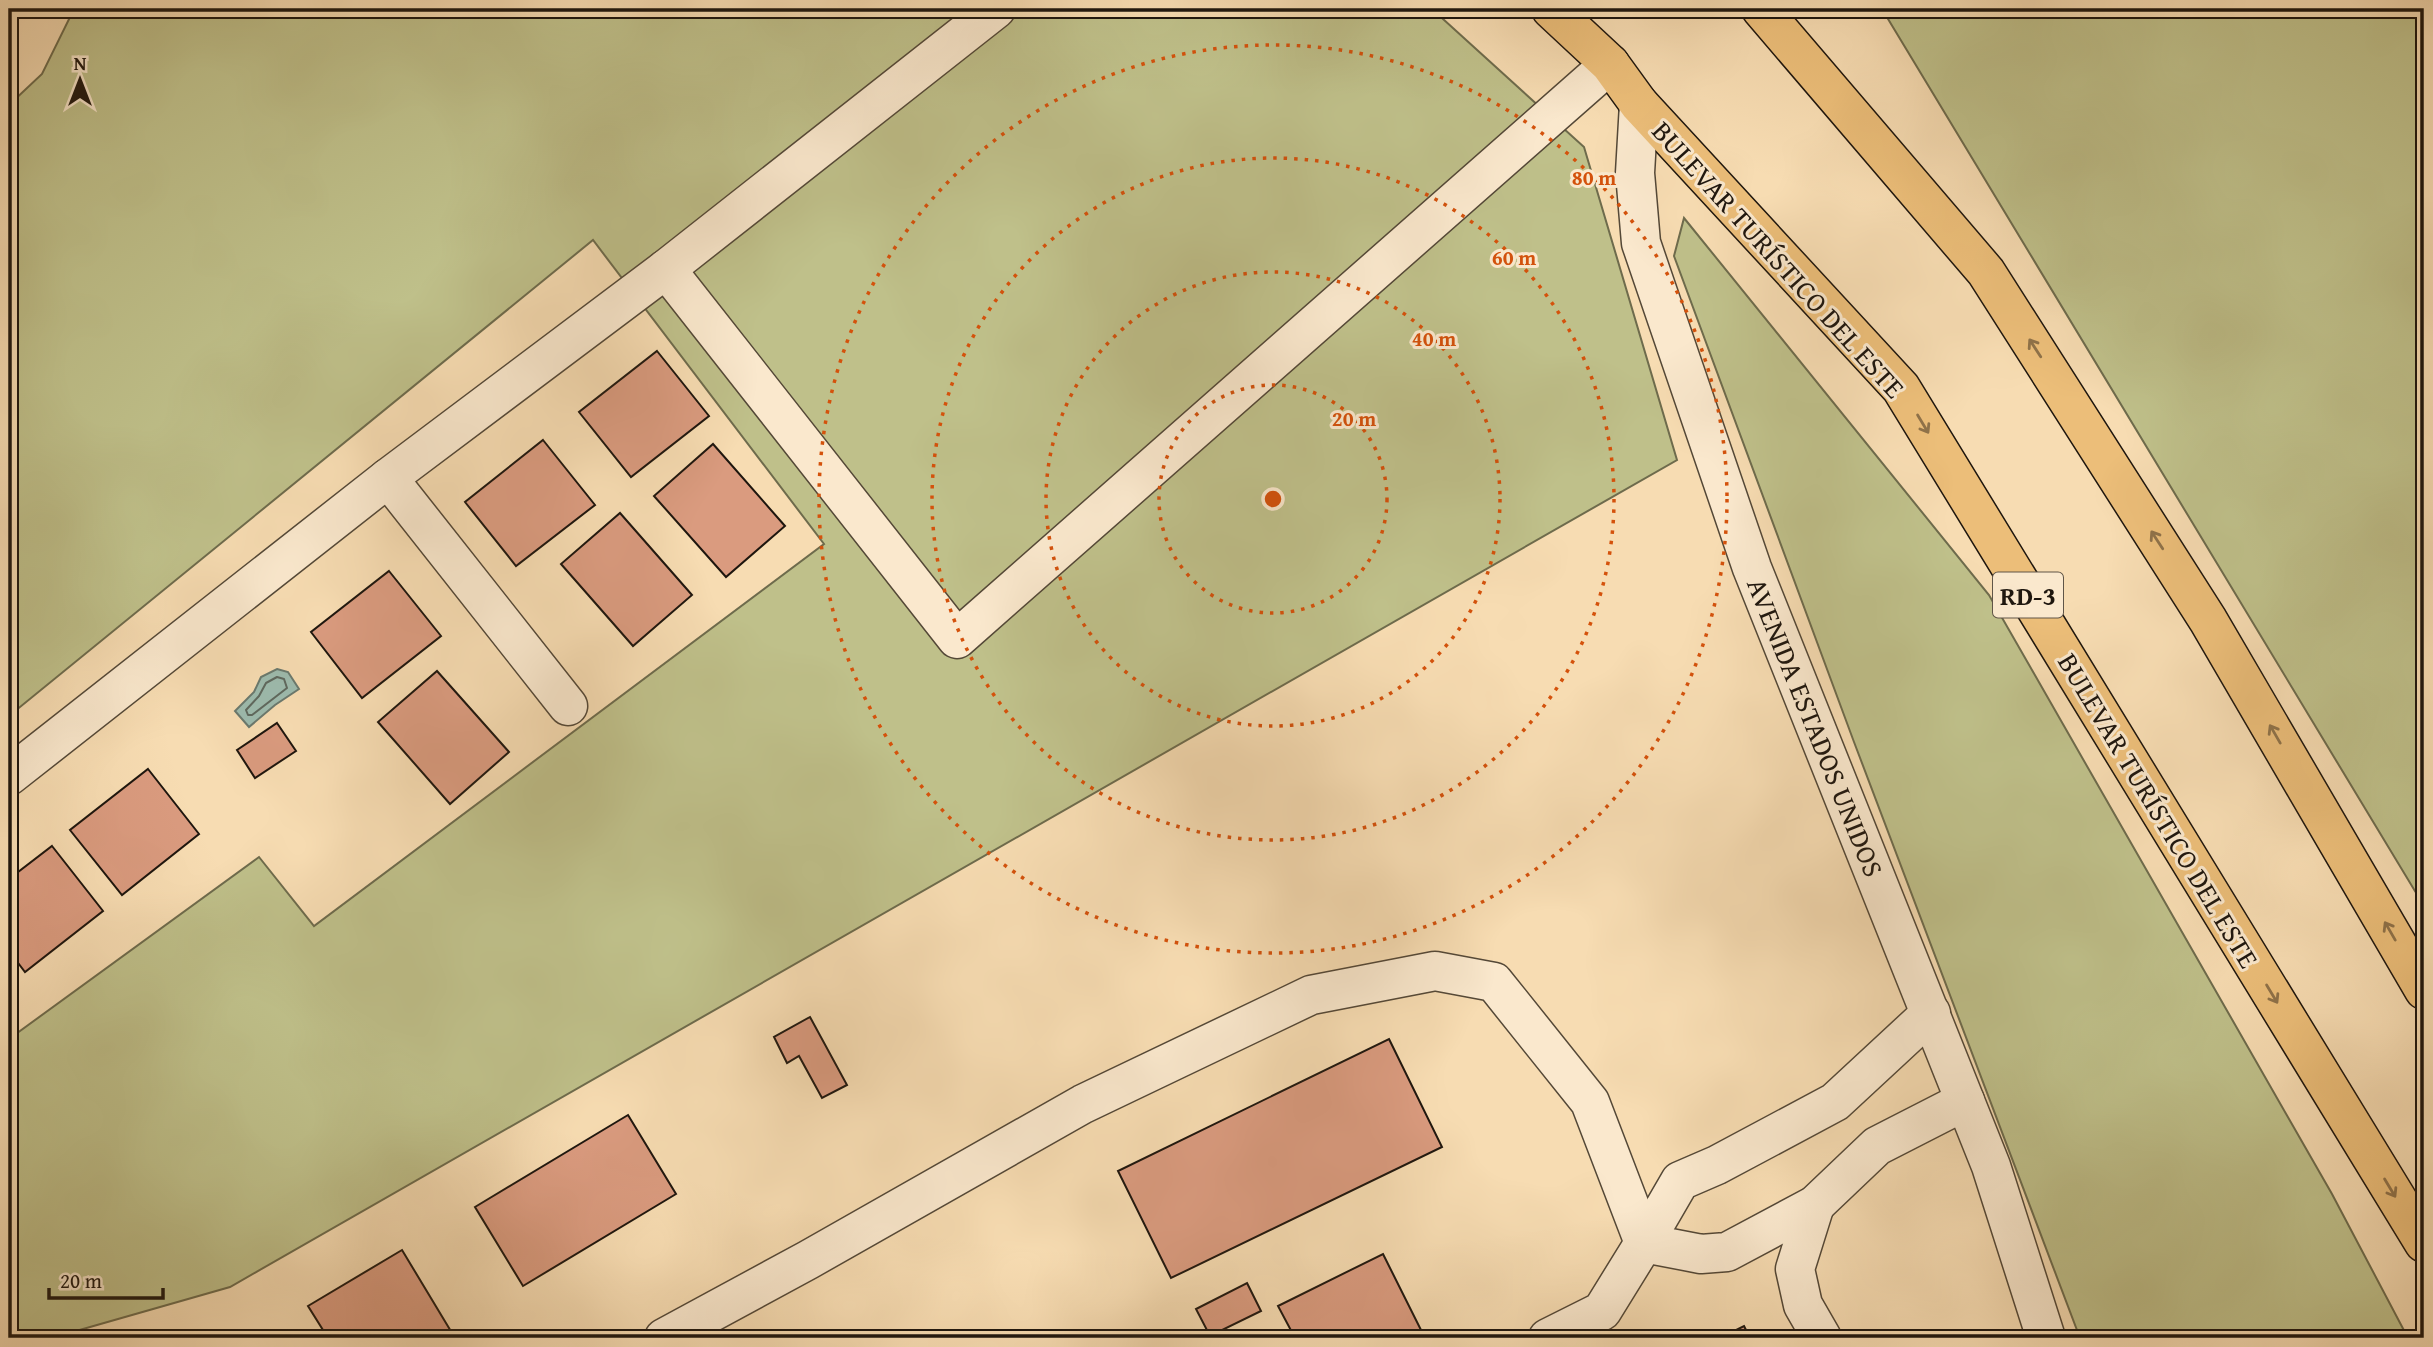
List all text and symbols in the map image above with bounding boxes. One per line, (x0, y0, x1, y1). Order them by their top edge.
north arrow (46, 46, 116, 116)
text: N (74, 49, 87, 77)
street label: BULEVAR TURÍSTICO DEL ESTE (1643, 111, 1915, 407)
text: 80 m (1572, 162, 1616, 193)
text: 60 m (1492, 242, 1536, 273)
text: 40 m (1412, 323, 1456, 354)
one-way arrow (2027, 339, 2042, 358)
text: 20 m (1332, 403, 1376, 434)
one-way arrow (1916, 413, 1930, 433)
centre of rings (1261, 487, 1285, 511)
one-way arrow (2150, 530, 2164, 550)
street label: AVENIDA ESTADOS UNIDOS (1737, 571, 1895, 883)
road number: RD-3 (1993, 572, 2063, 618)
street label: BULEVAR TURÍSTICO DEL ESTE (2048, 645, 2270, 975)
one-way arrow (2268, 725, 2282, 745)
one-way arrow (2383, 921, 2397, 941)
one-way arrow (2265, 983, 2279, 1003)
one-way arrow (2384, 1177, 2398, 1197)
scale bar (49, 1256, 163, 1300)
text: 20 m (60, 1265, 102, 1296)

